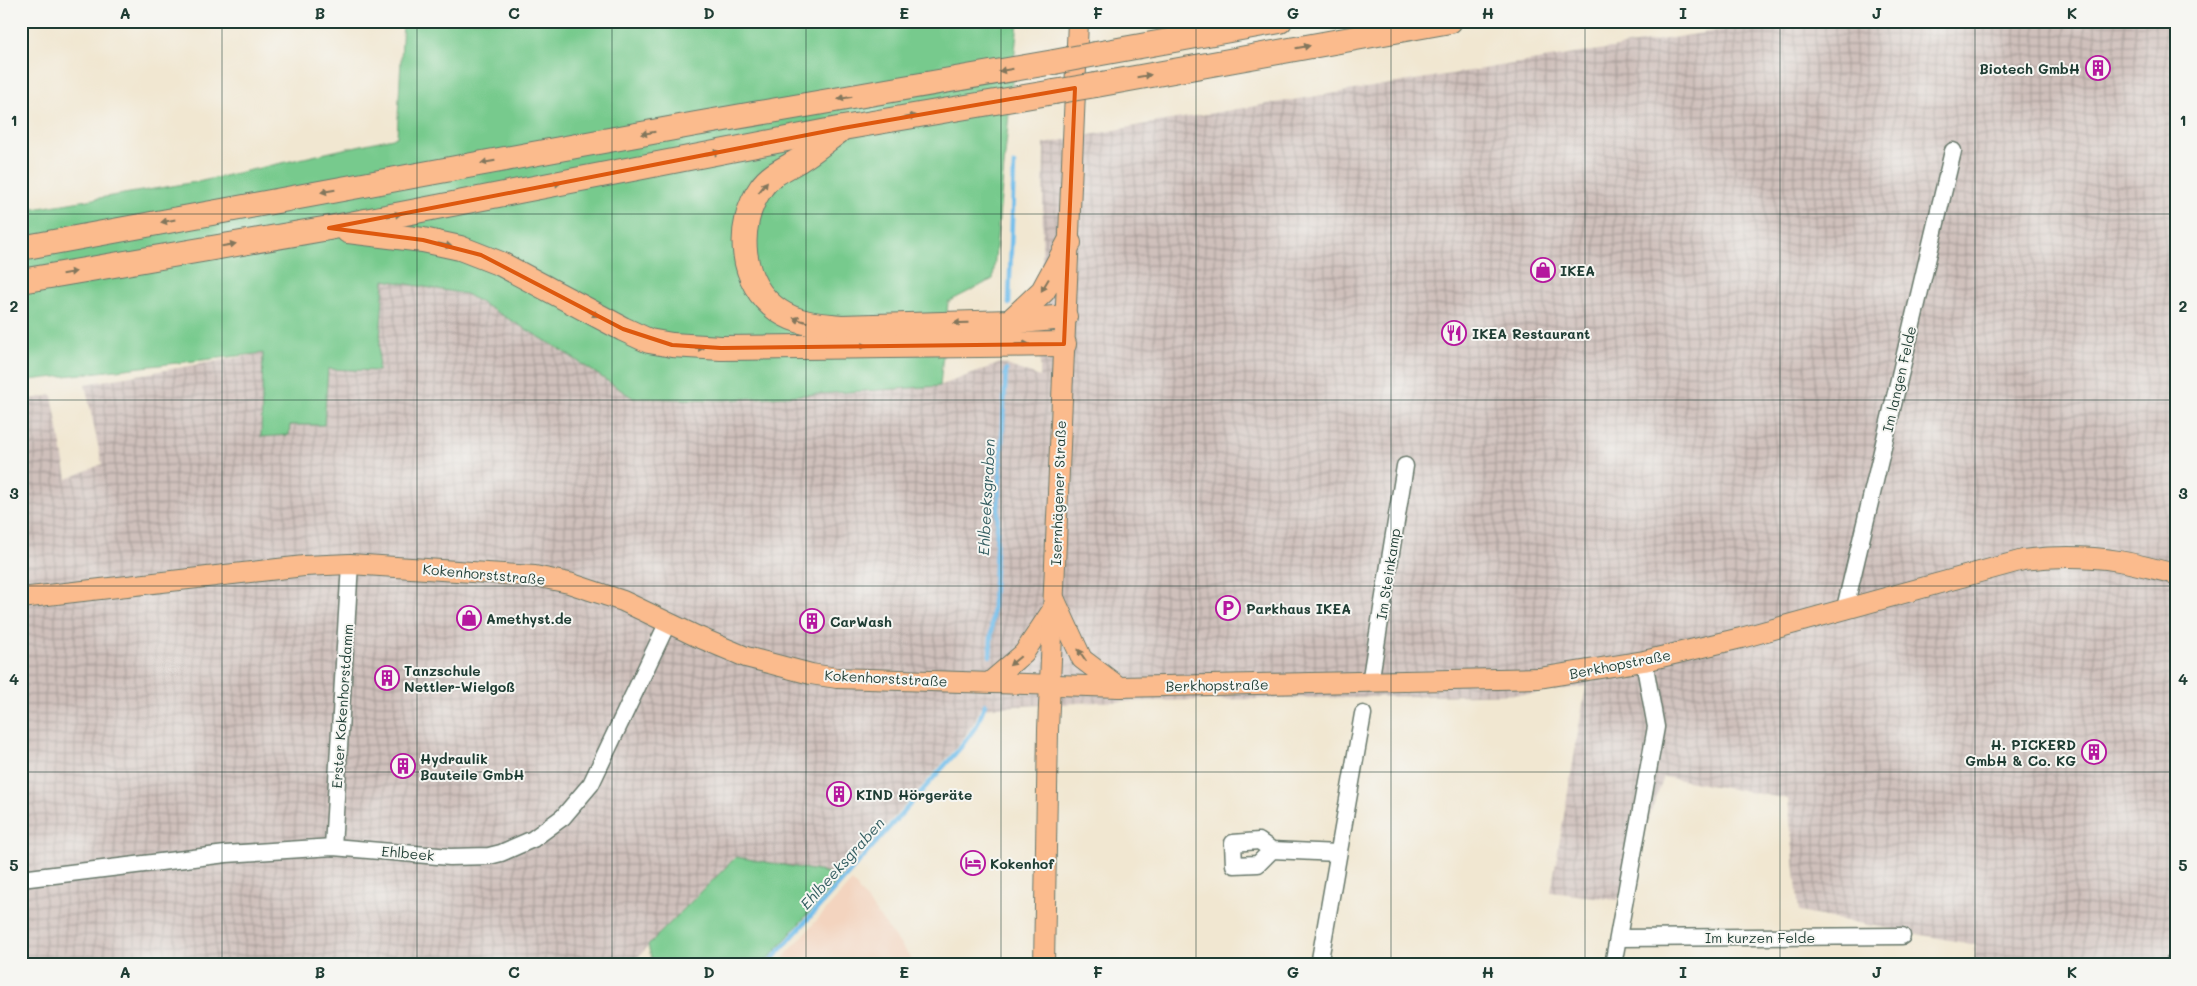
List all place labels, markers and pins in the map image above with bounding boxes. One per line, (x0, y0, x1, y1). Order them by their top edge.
building icon: Biotech GmbH (2085, 55, 2111, 81)
place label: Biotech GmbH (1979, 59, 2080, 78)
shop icon: IKEA (1530, 257, 1556, 283)
place label: IKEA (1560, 261, 1595, 280)
restaurant icon: IKEA Restaurant (1441, 320, 1467, 346)
place label: IKEA Restaurant (1472, 324, 1590, 343)
parking icon: Parkhaus IKEA (1215, 595, 1241, 621)
place label: Parkhaus IKEA (1246, 599, 1351, 618)
shop icon: Amethyst.de (456, 605, 482, 631)
building icon: CarWash (799, 608, 825, 634)
place label: Amethyst.de (486, 609, 572, 628)
place label: CarWash (830, 612, 892, 631)
place label: Tanzschule Nettler-Wielgoß (404, 661, 515, 696)
building icon: Tanzschule Nettler-Wielgoß (374, 665, 400, 691)
place label: H. PICKERD GmbH & Co. KG (1965, 735, 2076, 770)
building icon: H. PICKERD GmbH & Co. KG (2081, 739, 2107, 765)
place label: Hydraulik Bauteile GmbH (420, 749, 525, 784)
building icon: Hydraulik Bauteile GmbH (390, 753, 416, 779)
building icon: KIND Hörgeräte (826, 781, 852, 807)
place label: KIND Hörgeräte (856, 785, 972, 804)
hotel icon: Kokenhof (960, 850, 986, 876)
place label: Kokenhof (990, 854, 1055, 873)

